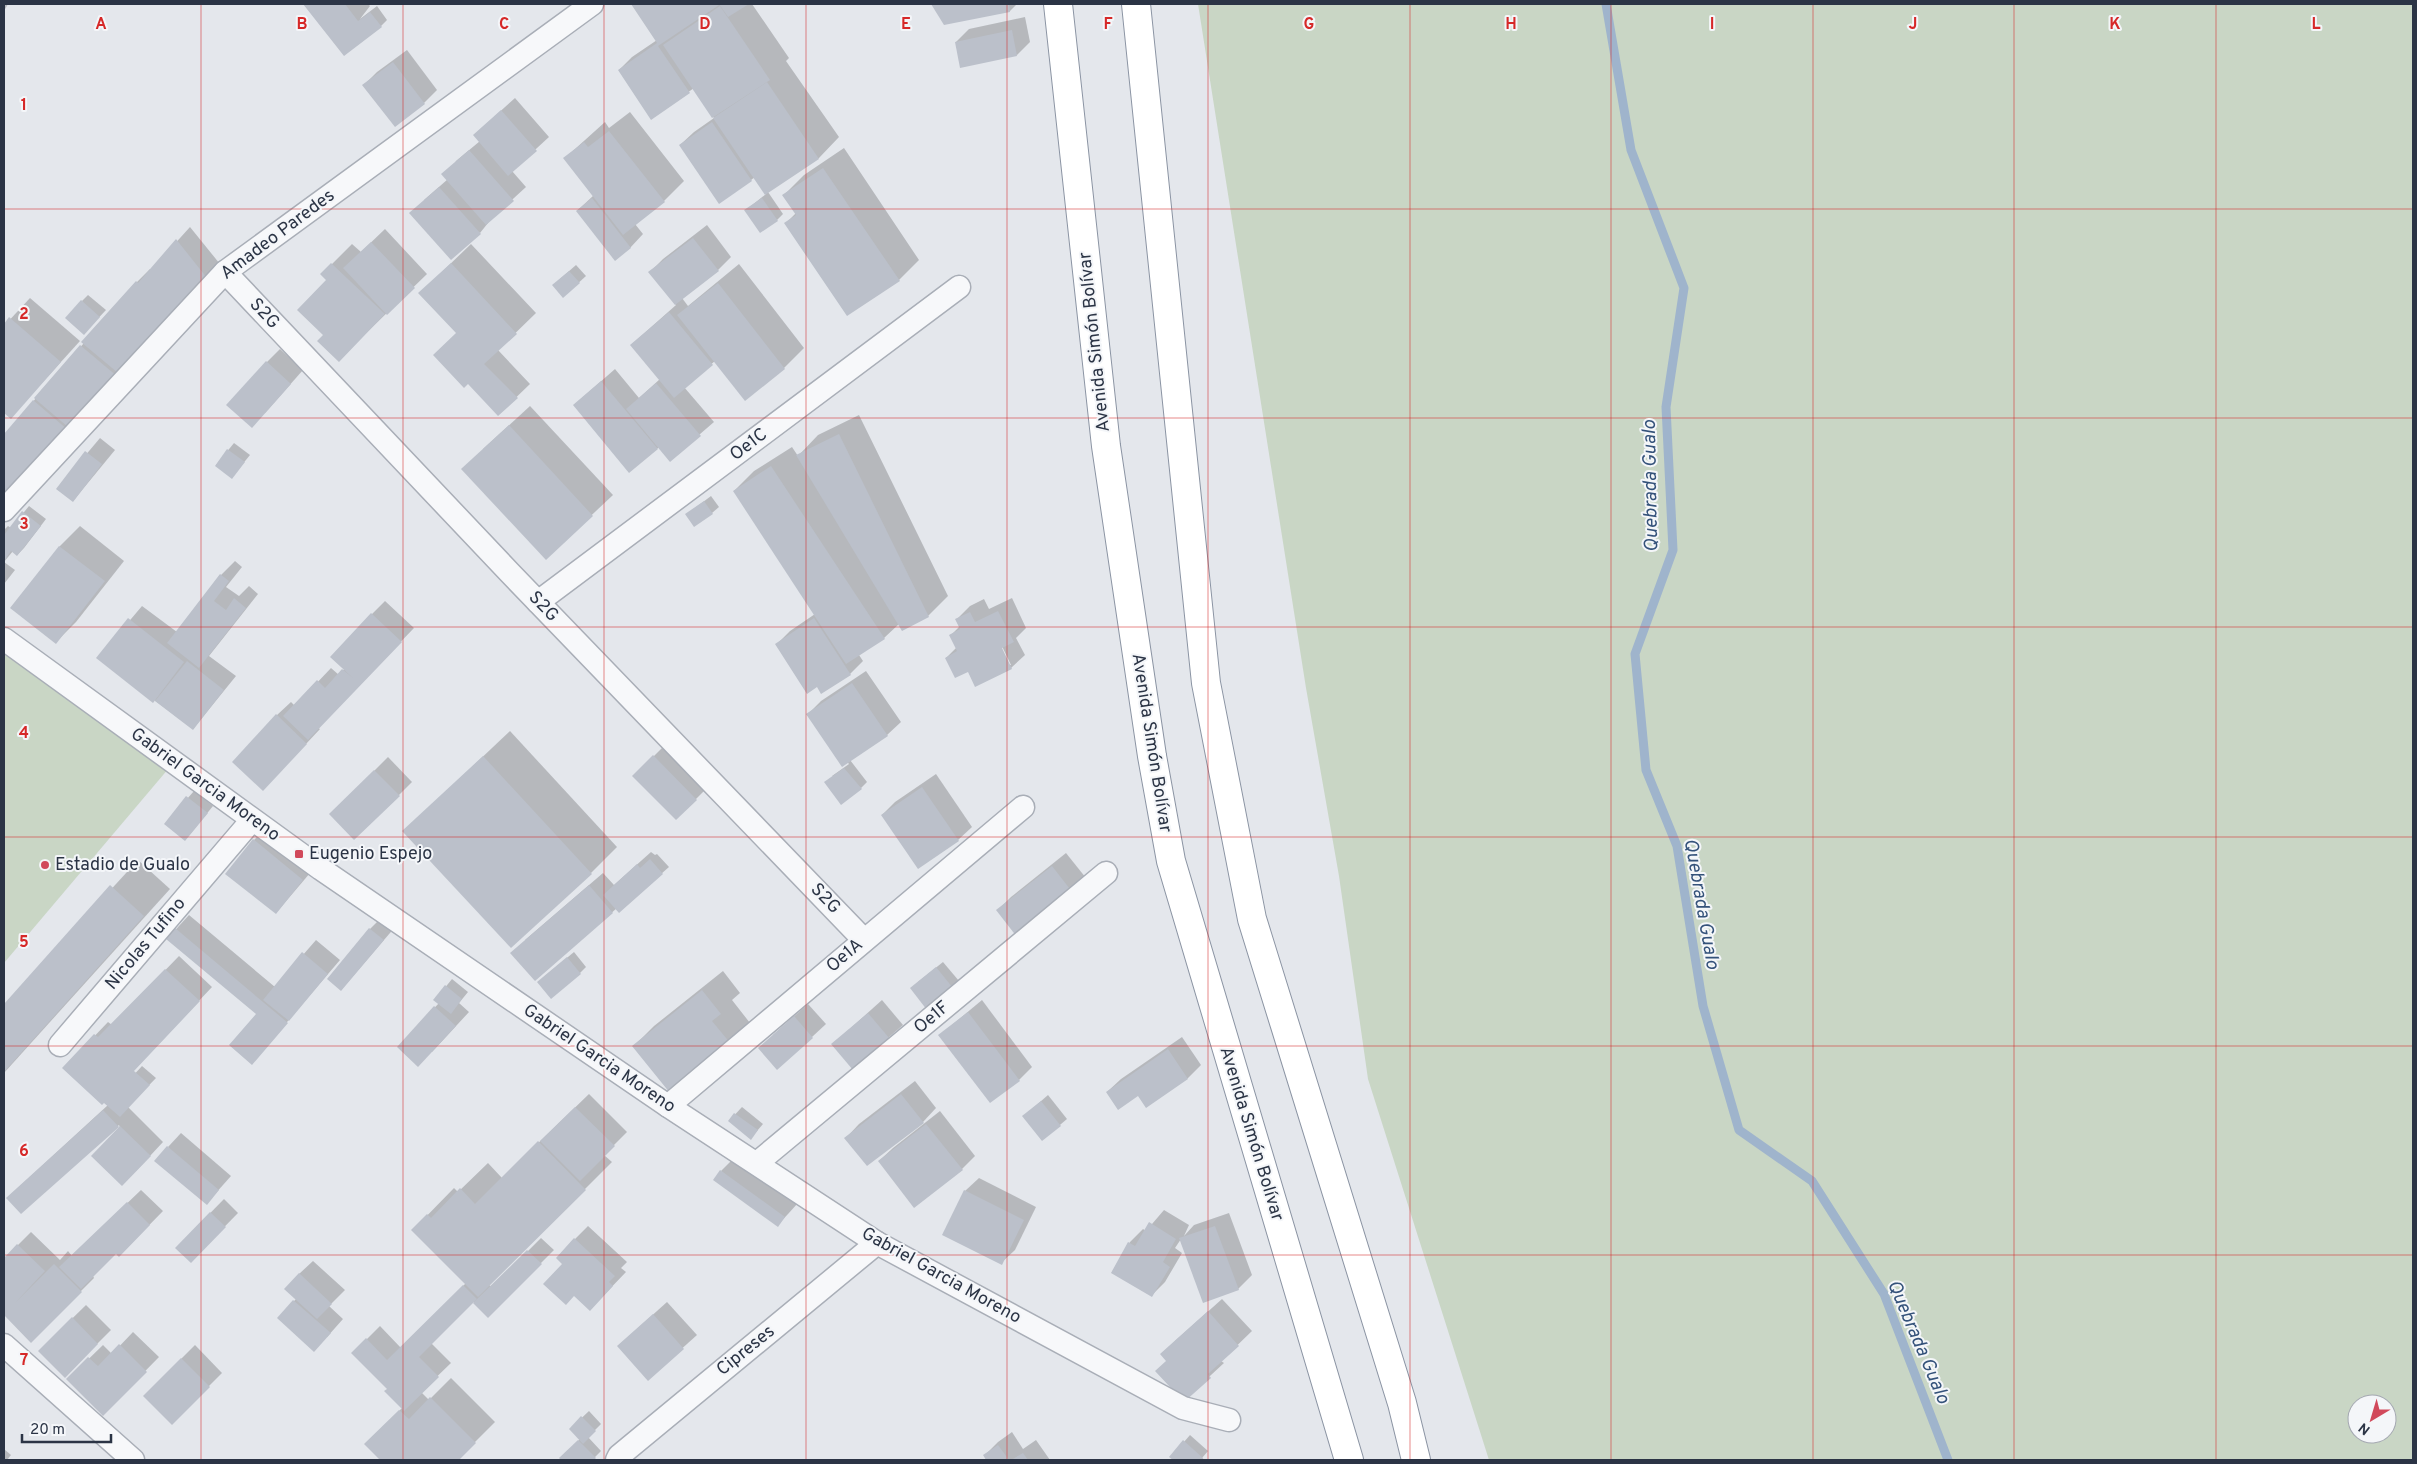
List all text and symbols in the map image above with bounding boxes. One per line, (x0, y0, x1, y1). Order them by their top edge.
text: A (95, 15, 107, 35)
text: B (296, 15, 308, 35)
text: C (499, 15, 509, 35)
text: D (699, 15, 711, 35)
text: E (901, 15, 911, 35)
text: F (1103, 15, 1113, 35)
text: G (1304, 15, 1314, 35)
text: H (1505, 15, 1517, 35)
text: I (1710, 15, 1714, 35)
text: J (1909, 15, 1917, 35)
text: K (2109, 15, 2121, 35)
text: L (2311, 15, 2321, 35)
text: 1 (21, 96, 27, 116)
street label: Amadeo Paredes (216, 185, 340, 285)
street label: Avenida Simón Bolívar (1074, 251, 1116, 433)
street label: S2G (244, 294, 284, 334)
text: 2 (19, 305, 29, 325)
water label: Quebrada Gualo (1638, 419, 1664, 552)
street label: Oe1C (726, 423, 772, 467)
text: 3 (19, 515, 29, 535)
street label: S2G (523, 587, 563, 627)
street label: Avenida Simón Bolívar (1125, 652, 1177, 834)
street label: Gabriel Garcia Moreno (126, 723, 284, 847)
text: 4 (19, 724, 29, 744)
water label: Quebrada Gualo (1678, 837, 1724, 972)
place label: Eugenio Espejo (309, 843, 432, 866)
marker: Eugenio Espejo (293, 848, 305, 860)
place label: Estadio de Gualo (55, 854, 190, 877)
marker: Estadio de Gualo (39, 859, 51, 871)
street label: S2G (805, 879, 845, 919)
street label: Nicolas Tufino (101, 893, 191, 995)
text: 5 (19, 933, 29, 953)
street label: Oe1A (822, 934, 868, 978)
street label: Oe1F (910, 997, 954, 1039)
street label: Gabriel Garcia Moreno (518, 999, 680, 1119)
street label: Avenida Simón Bolívar (1214, 1044, 1288, 1224)
text: 6 (19, 1142, 29, 1162)
street label: Gabriel Garcia Moreno (857, 1222, 1025, 1330)
water label: Quebrada Gualo (1881, 1276, 1955, 1408)
street label: Cipreses (712, 1320, 780, 1382)
text: 7 (20, 1351, 28, 1371)
north arrow (2347, 1394, 2397, 1444)
scale bar (22, 1412, 111, 1444)
text: N (2356, 1418, 2374, 1438)
text: 20 m (30, 1421, 65, 1440)

